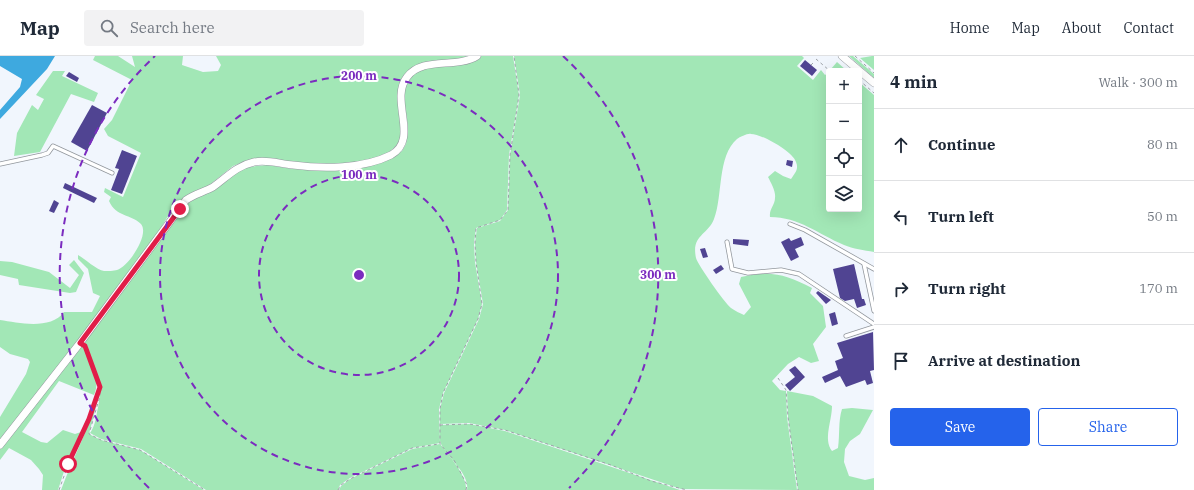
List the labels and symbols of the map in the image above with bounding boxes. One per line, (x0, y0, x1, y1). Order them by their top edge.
text: 200 m (341, 68, 377, 83)
text: 100 m (341, 167, 377, 182)
route end (171, 200, 189, 218)
text: 300 m (640, 267, 676, 282)
centre of rings (352, 268, 366, 282)
route start (59, 455, 77, 473)

